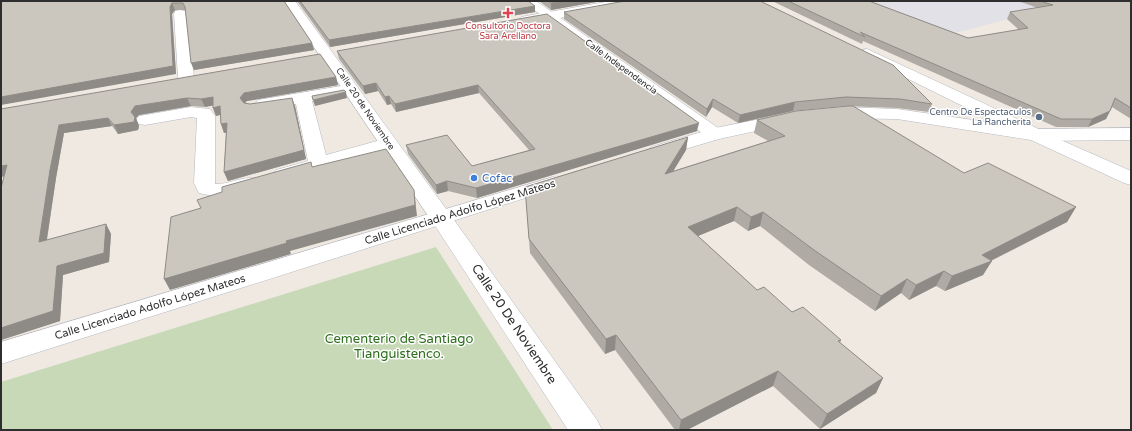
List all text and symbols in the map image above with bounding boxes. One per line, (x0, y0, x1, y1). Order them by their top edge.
marker: Consultorio Doctora Sara Arellano (502, 7, 514, 19)
place label: Consultorio Doctora Sara Arellano (465, 21, 551, 42)
street label: Calle Independencia (583, 37, 659, 97)
street label: Calle 20 de Noviembre (333, 66, 397, 152)
place label: Centro De Espectaculos La Rancherita (929, 107, 1031, 128)
marker: Centro De Espectaculos La Rancherita (1034, 112, 1044, 122)
place label: Cofac (482, 172, 512, 185)
marker: Cofac (469, 173, 479, 183)
street label: Calle Licenciado Adolfo López Mateos (363, 177, 557, 247)
street label: Calle 20 De Noviembre (468, 261, 560, 387)
street label: Calle Licenciado Adolfo López Mateos (53, 272, 247, 342)
park label: Cementerio de Santiago Tianguistenco. (325, 331, 473, 362)

